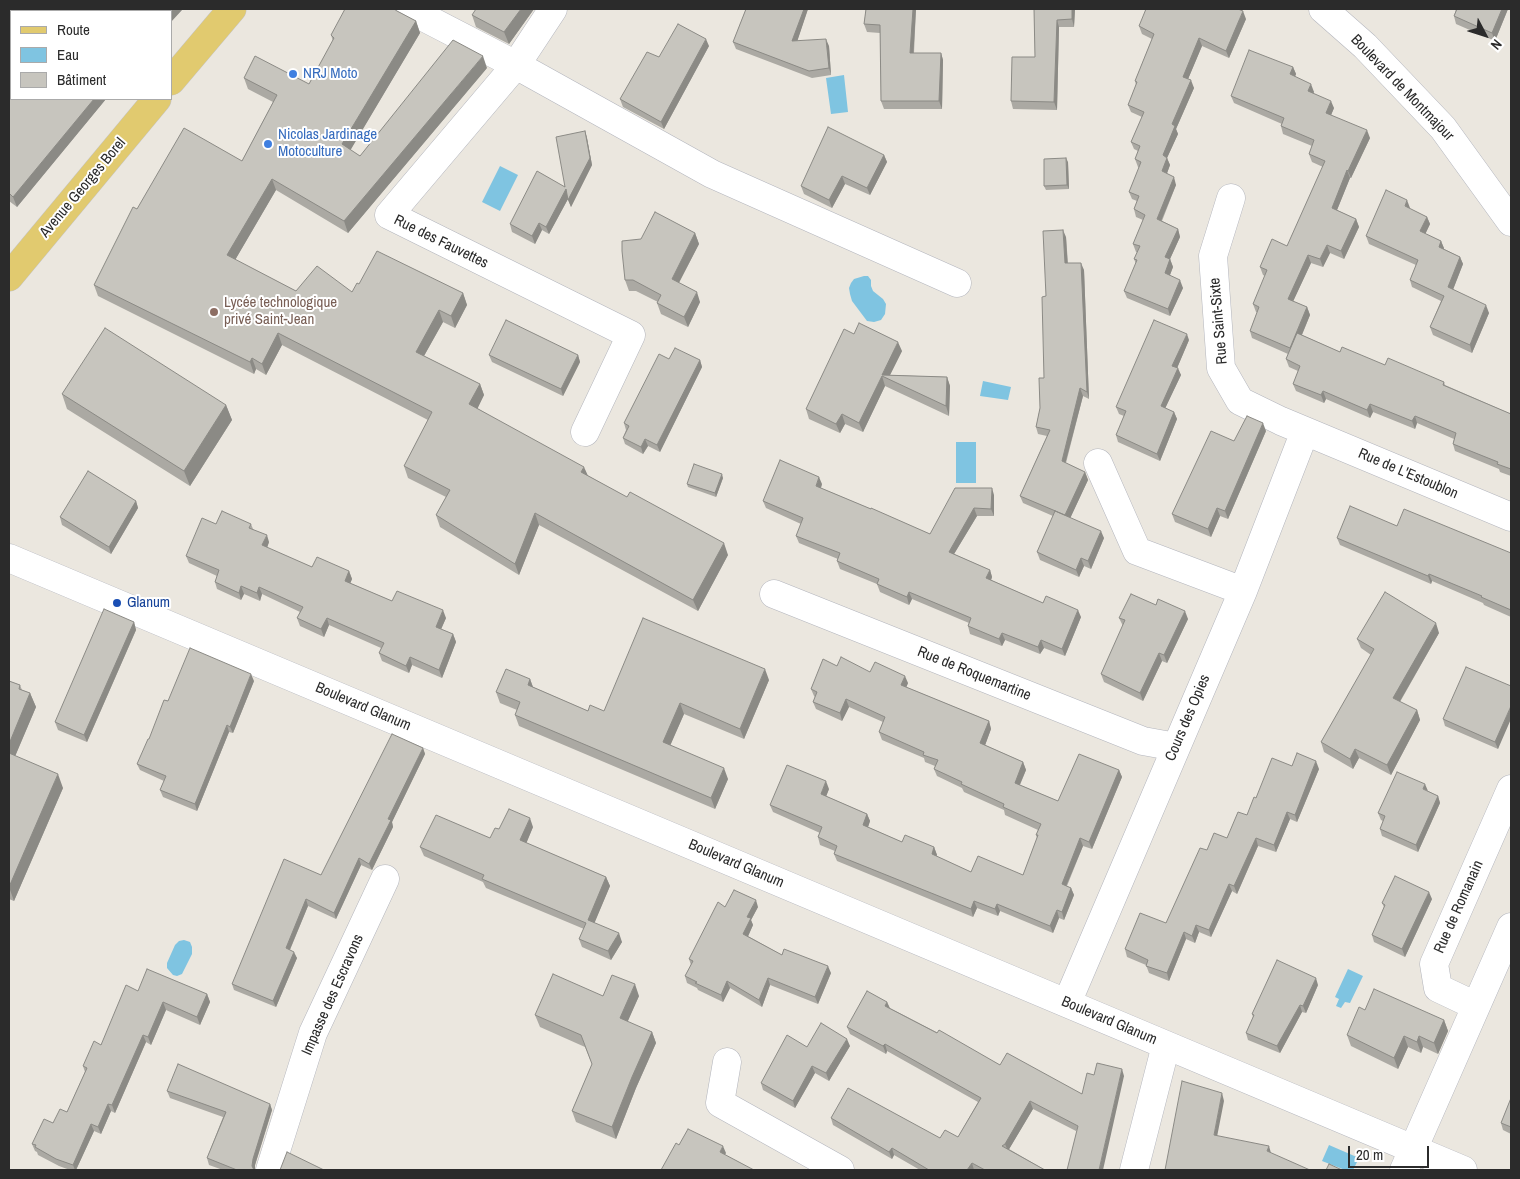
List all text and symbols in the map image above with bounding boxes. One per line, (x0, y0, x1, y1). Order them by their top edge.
legend (10, 10, 172, 100)
north arrow (1460, 10, 1510, 60)
text: Route (57, 19, 90, 40)
street label: Boulevard de Montmajour (1347, 31, 1457, 145)
text: N (1487, 36, 1506, 54)
text: Eau (57, 44, 79, 65)
place label: NRJ Moto (303, 65, 358, 83)
marker: NRJ Moto (287, 68, 299, 80)
text: Bâtiment (57, 69, 106, 90)
place label: Nicolas Jardinage Motoculture (278, 126, 377, 161)
street label: Avenue Georges Borel (36, 135, 130, 241)
marker: Nicolas Jardinage Motoculture (262, 138, 274, 150)
street label: Rue des Fauvettes (391, 211, 491, 273)
street label: Rue Saint-Sixte (1206, 277, 1232, 365)
place label: Lycée technologique privé Saint-Jean (224, 294, 337, 329)
marker: Lycée technologique privé Saint-Jean (208, 306, 220, 318)
street label: Rue de L'Estoublon (1355, 445, 1461, 503)
place label: Glanum (127, 594, 170, 612)
marker: Glanum (111, 597, 123, 609)
street label: Rue de Roquemartine (915, 643, 1033, 705)
street label: Cours des Opies (1162, 672, 1214, 764)
street label: Boulevard Glanum (313, 679, 413, 735)
street label: Boulevard Glanum (686, 836, 786, 892)
street label: Rue de Romanain (1430, 858, 1488, 956)
street label: Impasse des Escravons (298, 932, 368, 1058)
street label: Boulevard Glanum (1059, 993, 1159, 1049)
scale bar (1350, 1136, 1431, 1168)
text: 20 m (1356, 1144, 1383, 1165)

